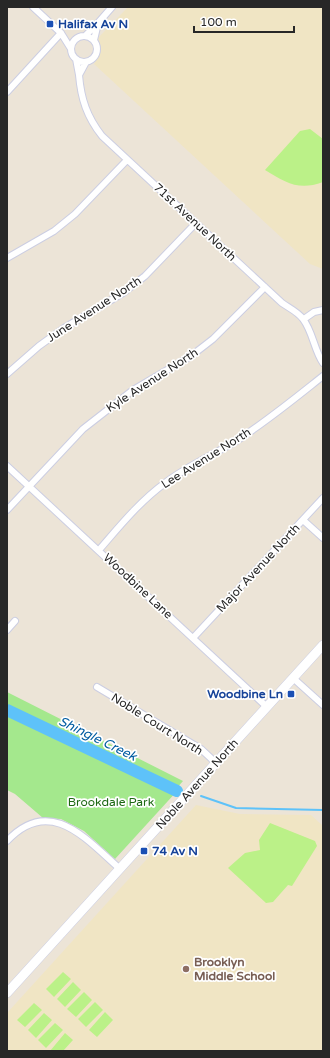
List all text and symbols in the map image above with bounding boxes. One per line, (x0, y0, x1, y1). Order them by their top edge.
scale bar (194, 8, 294, 34)
text: 100 m (200, 15, 237, 29)
place label: Halifax Av N (58, 17, 128, 31)
marker: Halifax Av N (45, 19, 55, 29)
street label: 71st Avenue North (151, 180, 239, 264)
street label: June Avenue North (44, 273, 144, 345)
street label: Kyle Avenue North (103, 345, 201, 415)
street label: Lee Avenue North (159, 425, 253, 491)
street label: Major Avenue North (213, 521, 303, 615)
street label: Woodbine Lane (101, 550, 176, 622)
place label: Woodbine Ln (207, 687, 283, 701)
marker: Woodbine Ln (286, 689, 296, 699)
street label: Noble Court North (109, 690, 205, 758)
water label: Shingle Creek (56, 713, 140, 765)
street label: Noble Avenue North (153, 736, 241, 832)
park label: Brookdale Park (68, 795, 155, 809)
place label: 74 Av N (152, 844, 198, 858)
marker: 74 Av N (139, 846, 149, 856)
place label: Brooklyn Middle School (194, 955, 275, 983)
marker: Brooklyn Middle School (181, 964, 191, 974)

